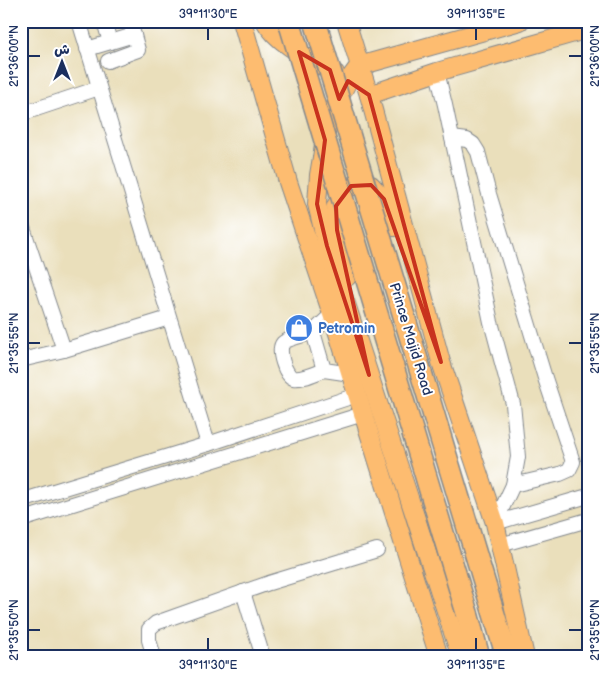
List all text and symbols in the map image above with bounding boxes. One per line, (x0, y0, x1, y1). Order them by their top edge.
text: 39°11'30"E (179, 7, 237, 22)
text: 39°11'35"E (447, 7, 505, 22)
text: 21°36'00"N (7, 25, 22, 87)
text: 21°36'00"N (588, 25, 603, 87)
north arrow (38, 38, 88, 88)
text: ش (54, 41, 70, 58)
street label: Prince Majid Road (386, 281, 436, 397)
text: 21°35'55"N (7, 312, 22, 374)
text: 21°35'55"N (588, 312, 603, 374)
shop icon: Petromin (284, 313, 314, 343)
place label: Petromin (318, 320, 375, 337)
text: 21°35'50"N (7, 599, 22, 661)
text: 21°35'50"N (588, 599, 603, 661)
text: 39°11'30"E (179, 658, 237, 673)
text: 39°11'35"E (447, 658, 505, 673)

